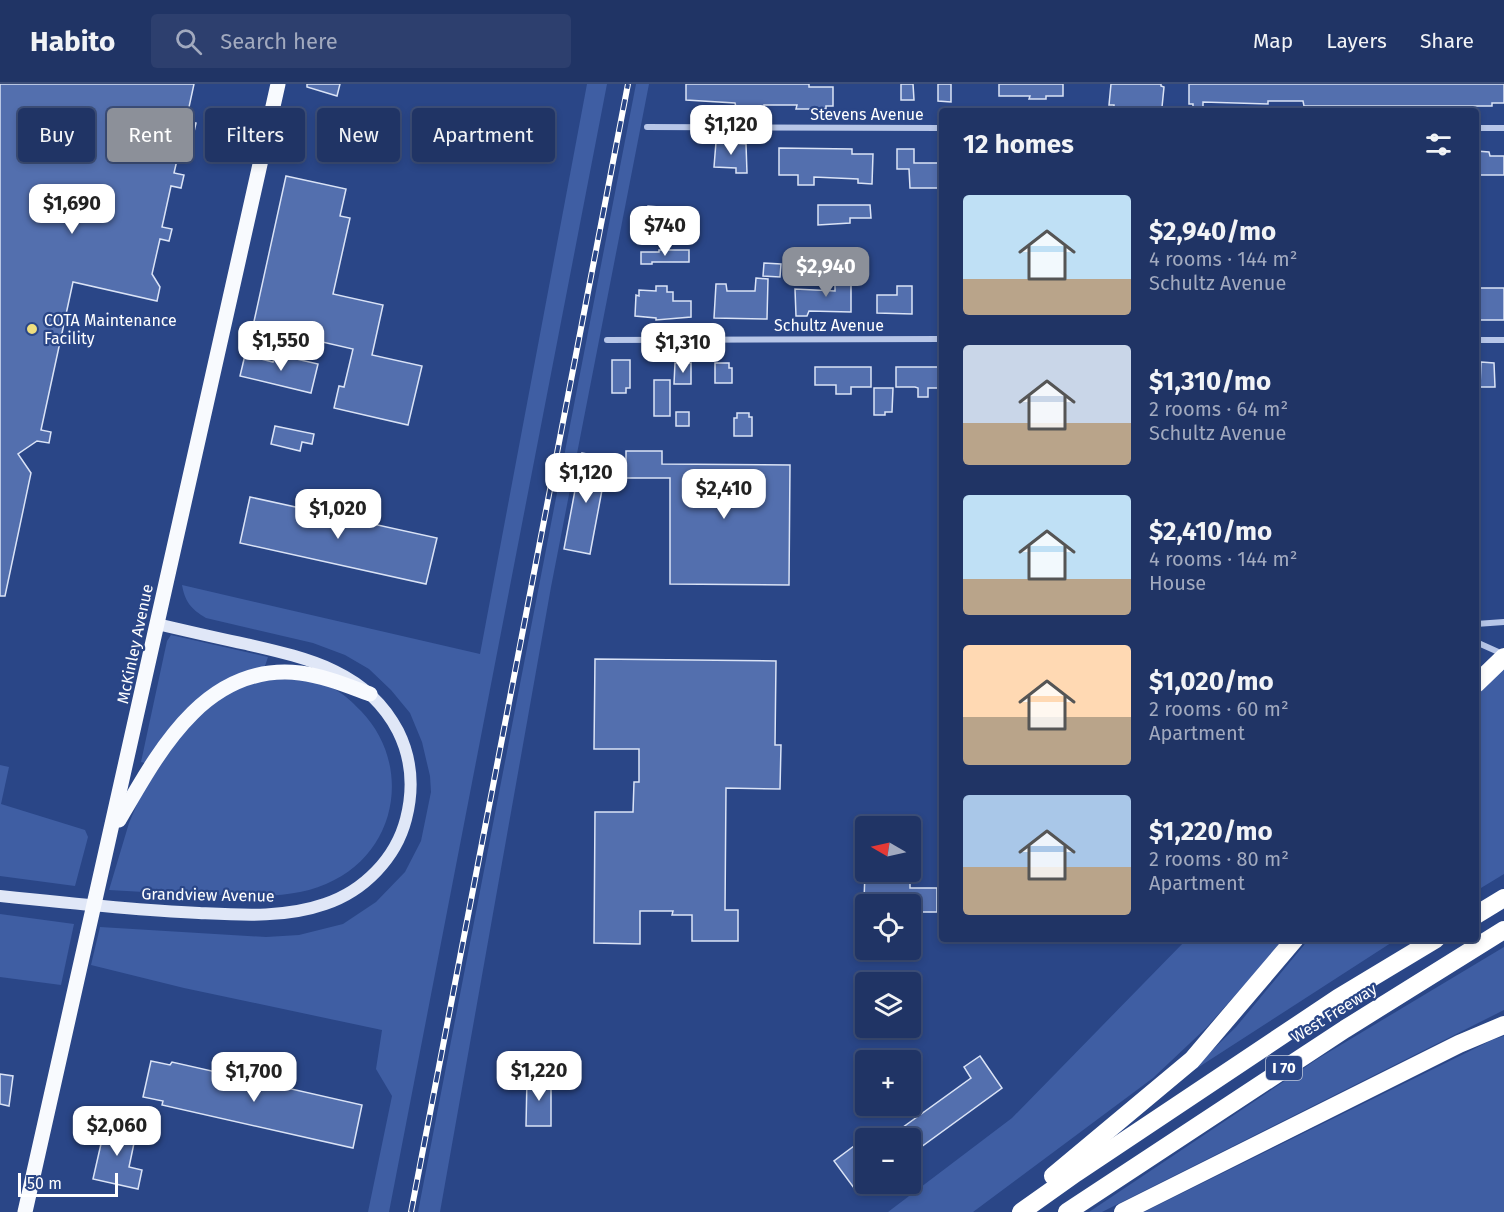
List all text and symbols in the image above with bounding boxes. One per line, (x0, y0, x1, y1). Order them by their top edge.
search box (151, 14, 571, 68)
text: Habito (30, 25, 115, 58)
icon: search (172, 25, 205, 58)
text: Search here (220, 28, 338, 55)
text: Map (1253, 28, 1293, 54)
text: Layers (1326, 28, 1387, 54)
text: Share (1420, 28, 1474, 54)
pin: $1,120 (682, 105, 780, 156)
street label: Stevens Avenue (810, 105, 924, 124)
chip: Buy (18, 108, 95, 162)
chip: Rent (107, 108, 193, 162)
chip: Filters (205, 108, 305, 162)
chip: New (317, 108, 400, 162)
chip: Apartment (412, 108, 555, 162)
text: $1,120 (704, 112, 758, 136)
icon: filters (1422, 128, 1455, 161)
text: 12 homes (963, 129, 1074, 160)
pin: $1,690 (23, 184, 121, 235)
text: $1,690 (43, 191, 101, 215)
pin: $740 (629, 206, 701, 257)
text: $740 (644, 213, 686, 237)
text: $2,940/mo (1149, 216, 1276, 247)
icon: home (1011, 219, 1083, 291)
pin: $2,940 (777, 247, 875, 298)
text: 4 rooms · 144 m² (1149, 247, 1298, 271)
text: $2,940 (796, 254, 856, 278)
text: Schultz Avenue (1149, 271, 1286, 295)
place label: COTA Maintenance Facility (44, 311, 177, 348)
street label: Schultz Avenue (774, 316, 884, 335)
pin: $1,550 (232, 321, 330, 372)
marker: COTA Maintenance Facility (25, 322, 39, 336)
pin: $1,310 (634, 323, 732, 374)
text: $1,550 (252, 328, 310, 352)
text: $1,310 (655, 330, 711, 354)
text: $1,310/mo (1149, 366, 1271, 397)
icon: home (1011, 369, 1083, 441)
text: 2 rooms · 64 m² (1149, 397, 1288, 421)
text: Schultz Avenue (1149, 421, 1286, 445)
pin: $1,120 (537, 453, 635, 504)
text: $1,120 (559, 460, 613, 484)
pin: $2,410 (675, 469, 773, 520)
text: $2,410 (696, 476, 752, 500)
pin: $1,020 (289, 489, 387, 540)
text: $1,020 (309, 496, 367, 520)
text: $2,410/mo (1149, 516, 1272, 547)
icon: home (1011, 519, 1083, 591)
text: 4 rooms · 144 m² (1149, 547, 1298, 571)
text: House (1149, 571, 1206, 595)
street label: McKinley Avenue (113, 582, 157, 706)
text: $1,020/mo (1149, 666, 1274, 697)
icon: home (1011, 669, 1083, 741)
text: 2 rooms · 60 m² (1149, 697, 1289, 721)
text: Apartment (1149, 721, 1245, 745)
north arrow (855, 816, 921, 882)
map controls (855, 816, 921, 1194)
text: $1,220/mo (1149, 816, 1273, 847)
icon: home (1011, 819, 1083, 891)
text: 2 rooms · 80 m² (1149, 847, 1289, 871)
text: Apartment (1149, 871, 1245, 895)
street label: Grandview Avenue (141, 884, 275, 906)
button: locate (855, 894, 921, 960)
button: layers (855, 972, 921, 1038)
street label: West Freeway (1288, 979, 1380, 1047)
button: + (855, 1050, 921, 1116)
pin: $1,220 (490, 1051, 588, 1102)
pin: $1,700 (205, 1052, 303, 1103)
road number: I 70 (1266, 1056, 1302, 1080)
text: $1,220 (511, 1058, 567, 1082)
text: $1,700 (226, 1059, 282, 1083)
pin: $2,060 (68, 1106, 166, 1157)
text: $2,060 (87, 1113, 147, 1137)
button: − (855, 1128, 921, 1194)
scale bar (18, 1170, 118, 1198)
text: 50 m (27, 1174, 62, 1193)

